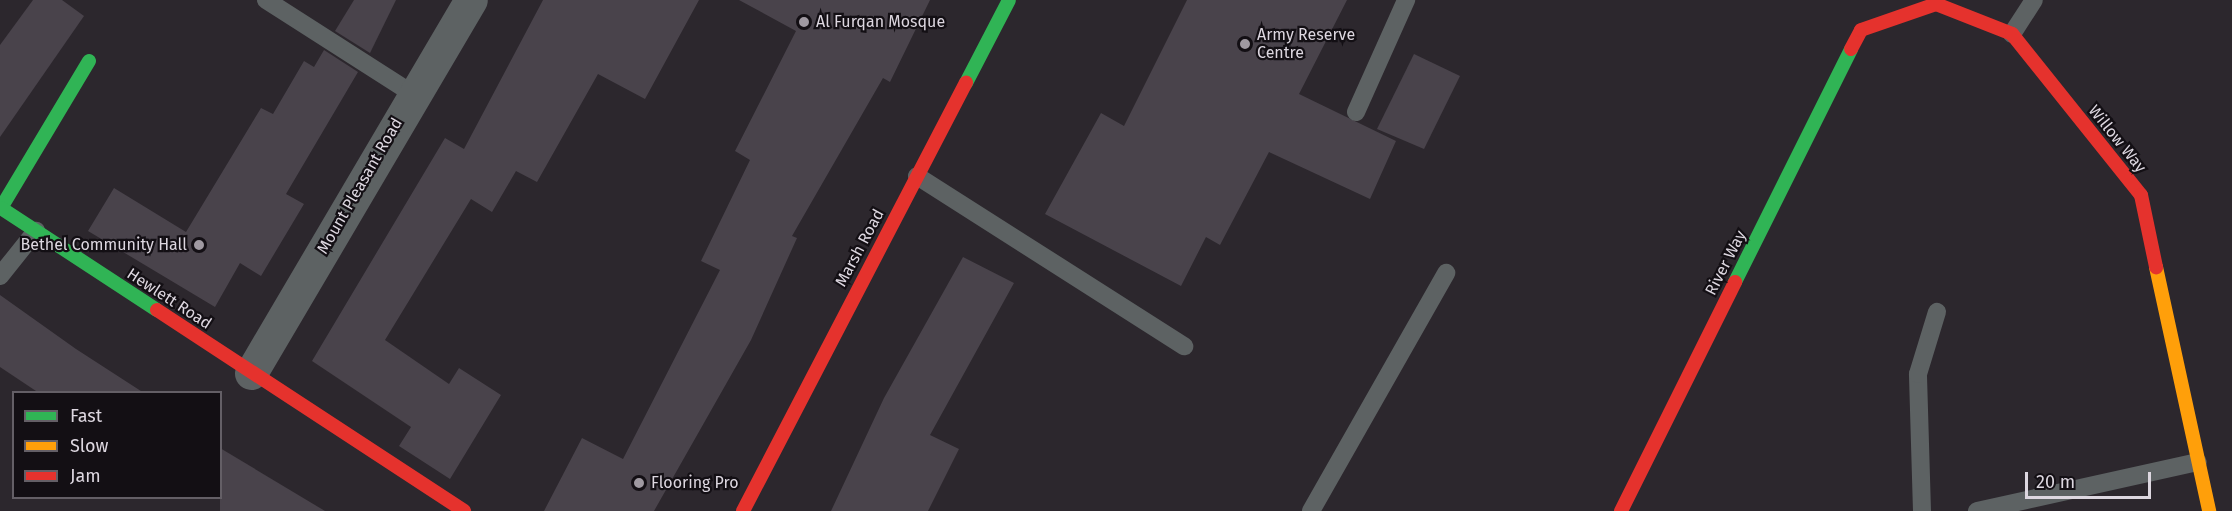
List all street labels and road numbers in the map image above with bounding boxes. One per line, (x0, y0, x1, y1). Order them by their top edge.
street label: Willow Way (2084, 101, 2150, 177)
street label: Mount Pleasant Road (313, 115, 407, 257)
street label: Marsh Road (832, 206, 888, 290)
street label: River Way (1702, 227, 1750, 299)
street label: Hewlett Road (123, 265, 215, 333)

